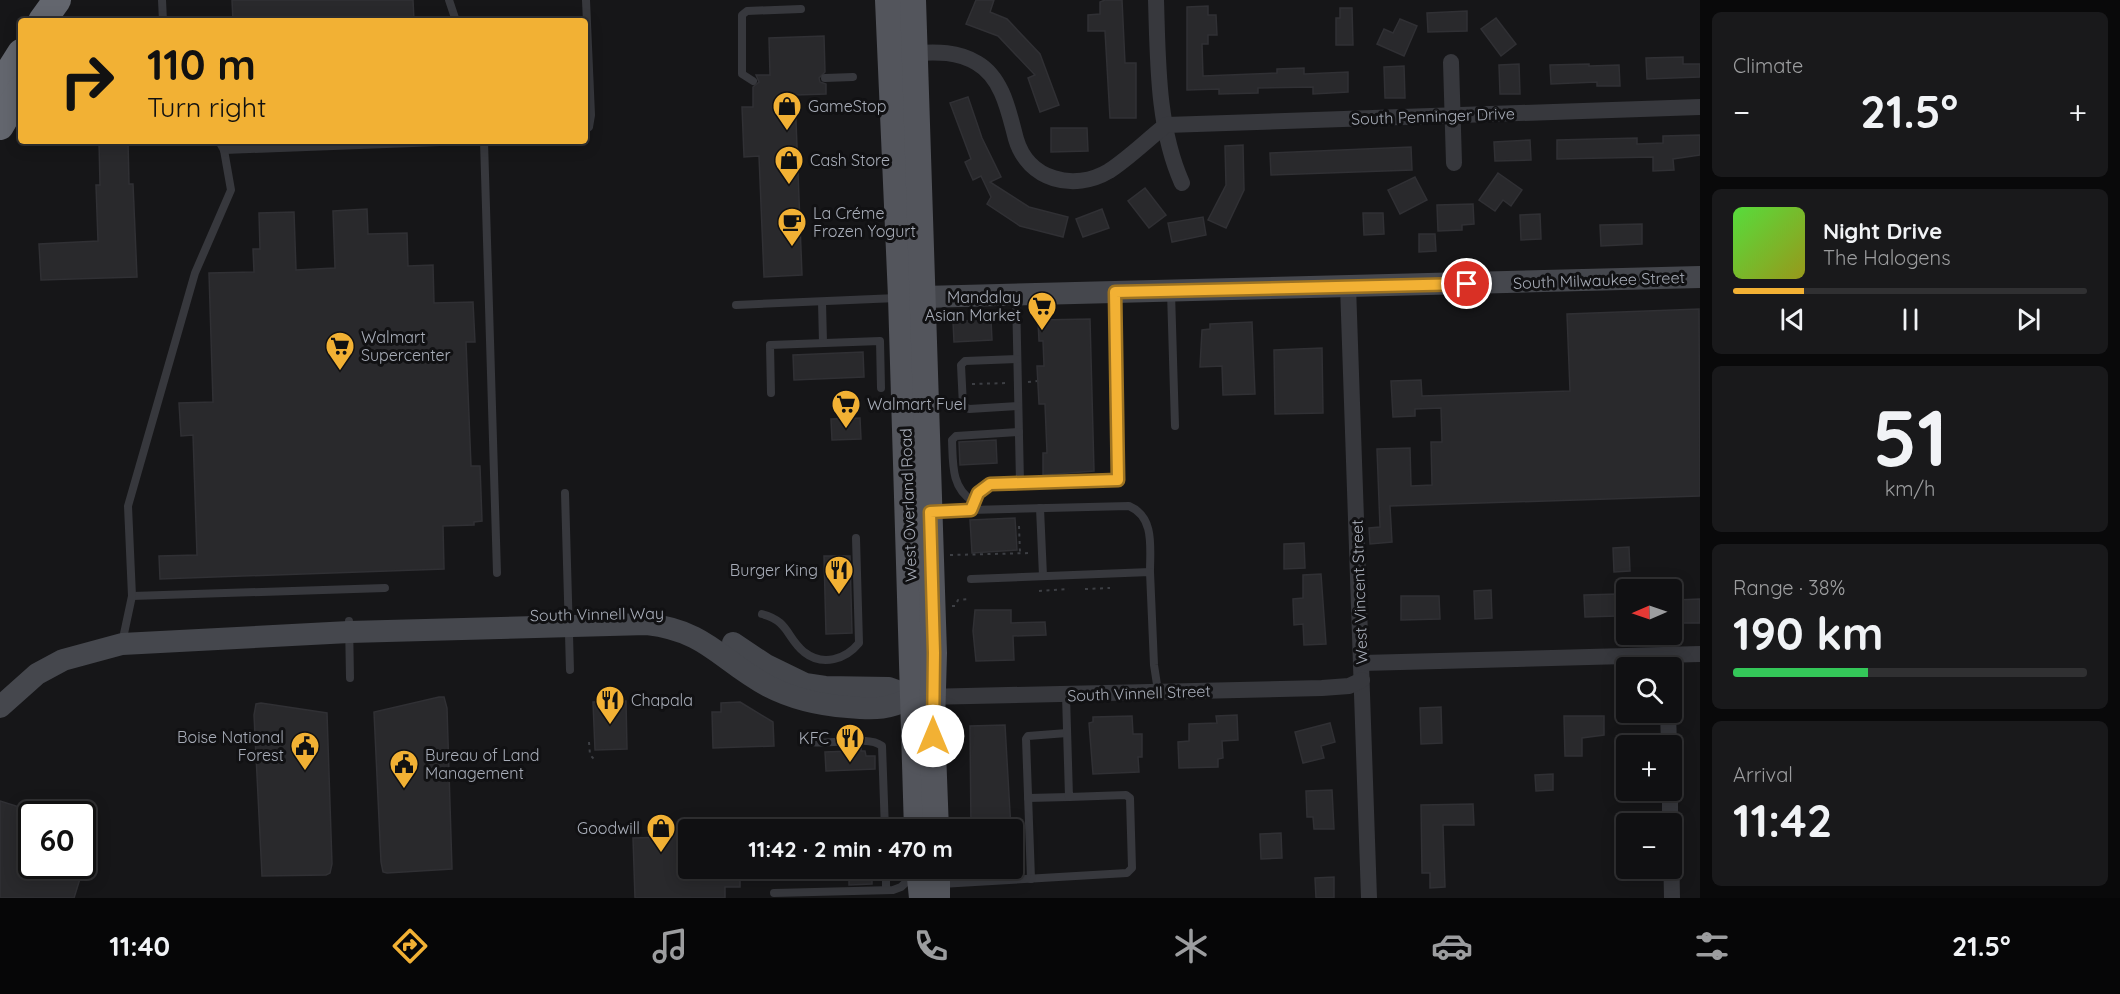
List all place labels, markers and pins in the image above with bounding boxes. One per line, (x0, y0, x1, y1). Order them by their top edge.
shop icon: GameStop (771, 90, 803, 132)
place label: GameStop (808, 96, 886, 116)
shop icon: Cash Store (773, 144, 805, 186)
place label: Cash Store (810, 150, 890, 170)
place label: La Créme Frozen Yogurt (813, 203, 916, 241)
cafe icon: La Créme Frozen Yogurt (776, 206, 808, 248)
pin (1441, 258, 1492, 309)
place label: Mandalay Asian Market (925, 287, 1021, 325)
supermarket icon: Mandalay Asian Market (1026, 290, 1058, 332)
place label: Walmart Supercenter (361, 327, 451, 365)
supermarket icon: Walmart Supercenter (324, 330, 356, 372)
supermarket icon: Walmart Fuel (830, 388, 862, 430)
place label: Walmart Fuel (867, 394, 967, 414)
restaurant icon: Burger King (823, 554, 855, 596)
place label: Burger King (730, 560, 818, 580)
restaurant icon: Chapala (594, 684, 626, 726)
place label: Chapala (631, 690, 693, 710)
restaurant icon: KFC (834, 722, 866, 764)
place label: Boise National Forest (177, 727, 284, 765)
place label: KFC (799, 728, 829, 748)
public building icon: Boise National Forest (289, 730, 321, 772)
place label: Bureau of Land Management (425, 745, 539, 783)
public building icon: Bureau of Land Management (388, 748, 420, 790)
shop icon: Goodwill (645, 812, 677, 854)
place label: Goodwill (577, 818, 640, 838)

